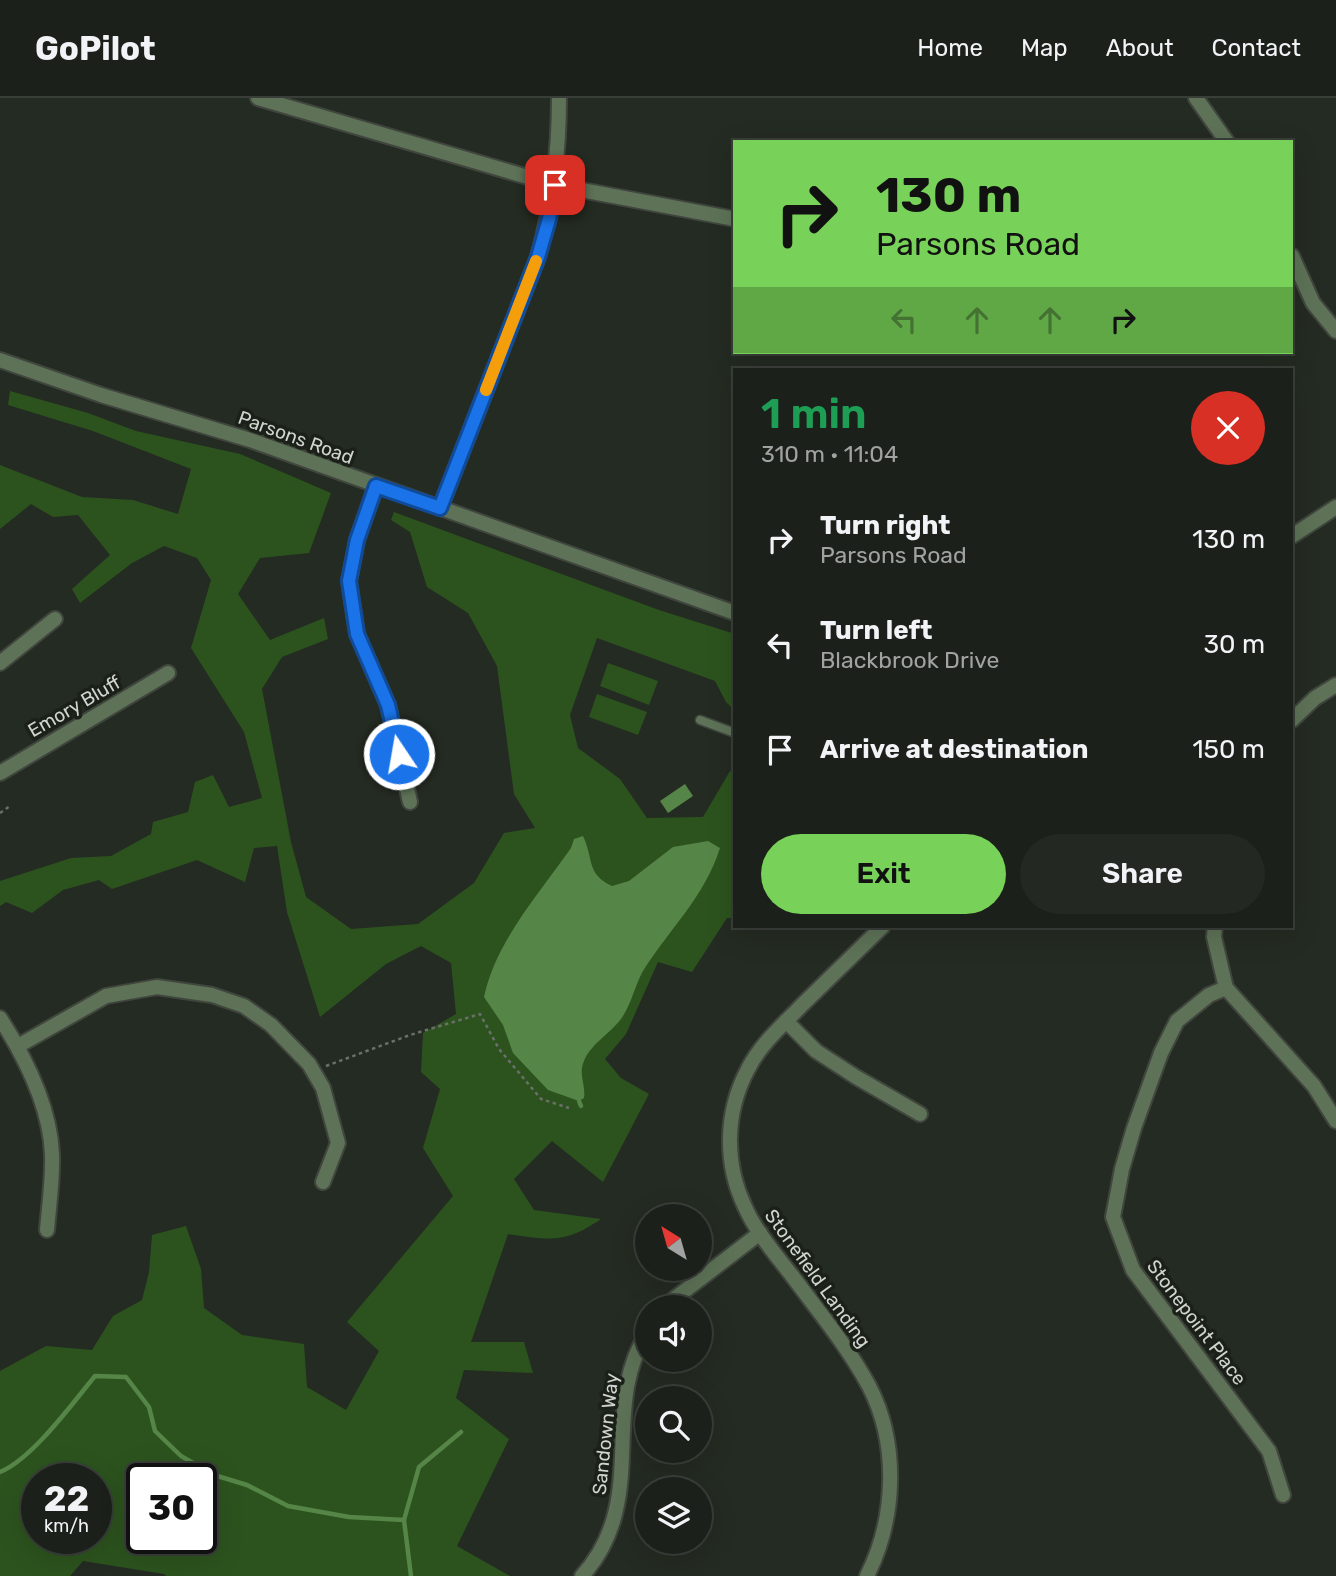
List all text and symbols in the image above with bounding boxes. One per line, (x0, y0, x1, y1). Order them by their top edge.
text: GoPilot (35, 29, 156, 68)
text: Home (917, 34, 983, 62)
text: Map (1021, 34, 1068, 62)
text: About (1106, 34, 1174, 62)
text: Contact (1212, 34, 1301, 62)
pin (525, 155, 585, 215)
icon: arrive (536, 166, 574, 204)
text: 130 m (876, 166, 1021, 224)
icon: right (761, 168, 852, 259)
text: Parsons Road (876, 225, 1080, 263)
icon: left (885, 301, 923, 339)
icon: ahead (958, 301, 996, 339)
icon: ahead (1031, 301, 1069, 339)
icon: right (1104, 301, 1142, 339)
text: 1 min (761, 389, 867, 439)
button: close (1191, 391, 1265, 465)
street label: Parsons Road (235, 406, 357, 469)
text: 310 m · 11:04 (761, 440, 898, 468)
text: Turn right (820, 510, 950, 541)
icon: right (761, 521, 799, 559)
text: 130 m (1192, 524, 1265, 555)
text: Parsons Road (820, 541, 967, 569)
text: Turn left (820, 615, 932, 646)
icon: left (761, 626, 799, 664)
text: 30 m (1203, 629, 1265, 660)
text: Blackbrook Drive (820, 646, 999, 674)
street label: Emory Bluff (24, 670, 125, 742)
position arrow (362, 717, 436, 791)
icon: arrive (761, 731, 799, 769)
text: Arrive at destination (820, 734, 1088, 765)
text: 150 m (1192, 734, 1265, 765)
button: Exit (761, 834, 1006, 914)
button: Share (1020, 834, 1265, 914)
north arrow (635, 1204, 712, 1281)
map controls (635, 1204, 712, 1554)
street label: Stonefield Landing (760, 1205, 875, 1352)
street label: Stonepoint Place (1142, 1255, 1251, 1390)
button: sound (635, 1295, 712, 1372)
street label: Sandown Way (588, 1372, 623, 1496)
button: search (635, 1386, 712, 1463)
speed limit sign: 30 (126, 1463, 217, 1554)
button: layers (635, 1477, 712, 1554)
text: 22 (44, 1478, 89, 1520)
text: km/h (44, 1515, 89, 1537)

